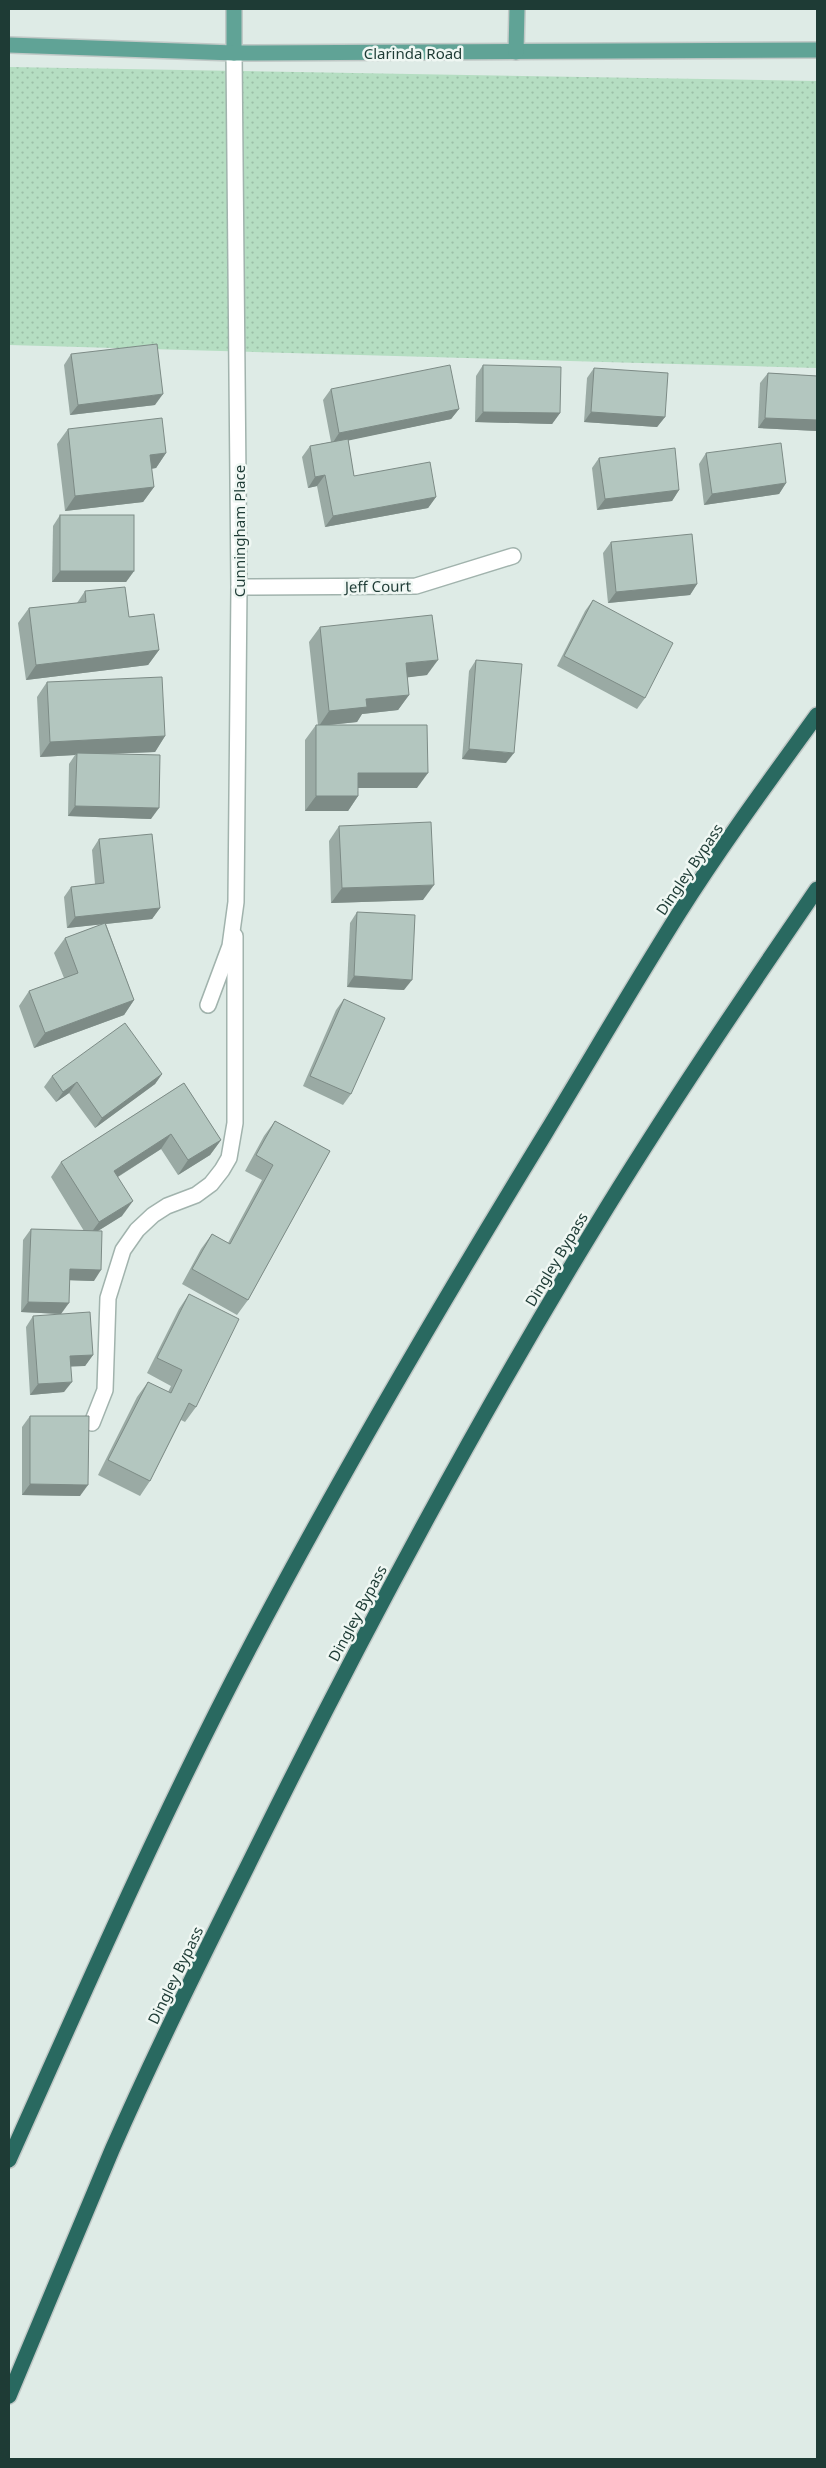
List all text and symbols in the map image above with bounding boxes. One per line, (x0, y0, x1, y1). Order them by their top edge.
street label: Clarinda Road (364, 43, 462, 63)
street label: Cunningham Place (229, 465, 249, 597)
street label: Jeff Court (343, 575, 412, 597)
street label: Dingley Bypass (651, 819, 727, 919)
street label: Dingley Bypass (520, 1208, 592, 1310)
street label: Dingley Bypass (323, 1561, 391, 1665)
street label: Dingley Bypass (143, 1923, 207, 2027)

